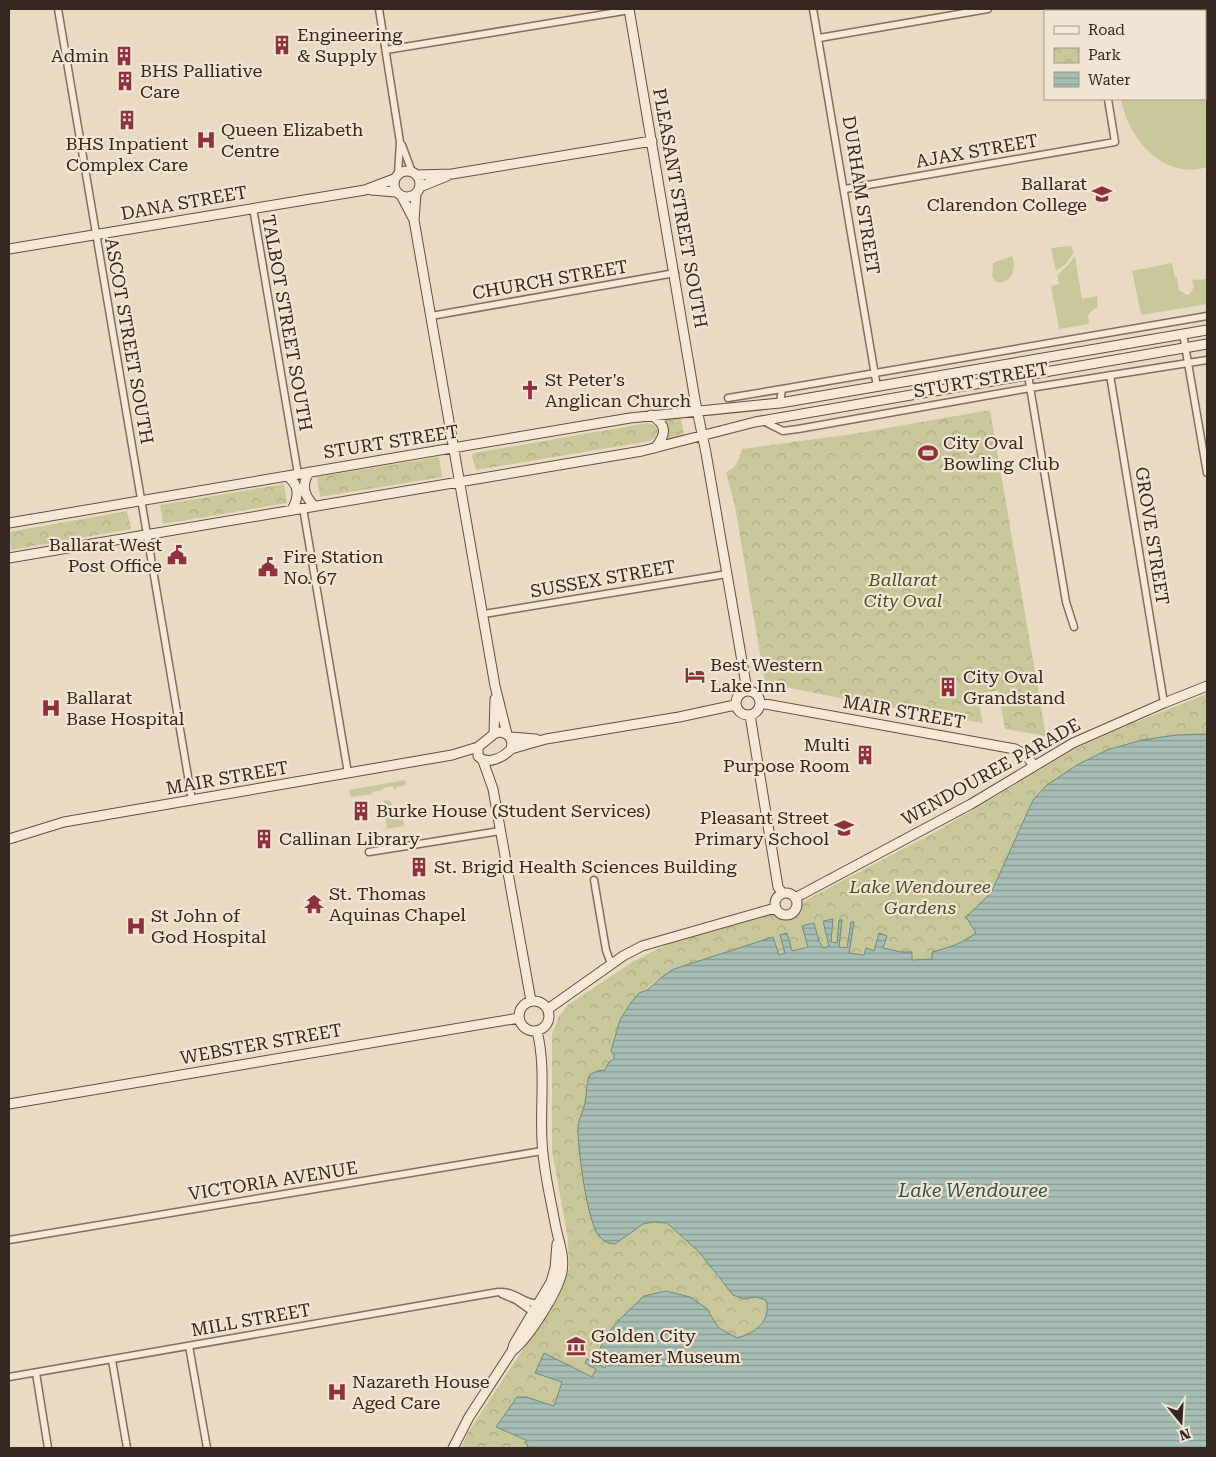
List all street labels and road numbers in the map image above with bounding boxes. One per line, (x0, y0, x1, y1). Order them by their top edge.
street label: PLEASANT STREET SOUTH (649, 86, 712, 330)
street label: DURHAM STREET (839, 114, 884, 276)
street label: AJAX STREET (914, 129, 1040, 172)
street label: DANA STREET (119, 181, 249, 224)
street label: TALBOT STREET SOUTH (258, 213, 317, 433)
street label: ASCOT STREET SOUTH (101, 236, 158, 446)
street label: CHURCH STREET (470, 255, 629, 304)
street label: STURT STREET (912, 357, 1050, 402)
street label: STURT STREET (322, 420, 460, 463)
street label: GROVE STREET (1131, 465, 1174, 606)
street label: SUSSEX STREET (529, 555, 677, 602)
street label: MAIR STREET (841, 690, 967, 733)
street label: WENDOUREE PARADE (898, 714, 1084, 829)
street label: MAIR STREET (164, 756, 290, 799)
street label: WEBSTER STREET (178, 1019, 343, 1068)
street label: VICTORIA AVENUE (187, 1157, 359, 1204)
street label: MILL STREET (189, 1299, 312, 1340)

